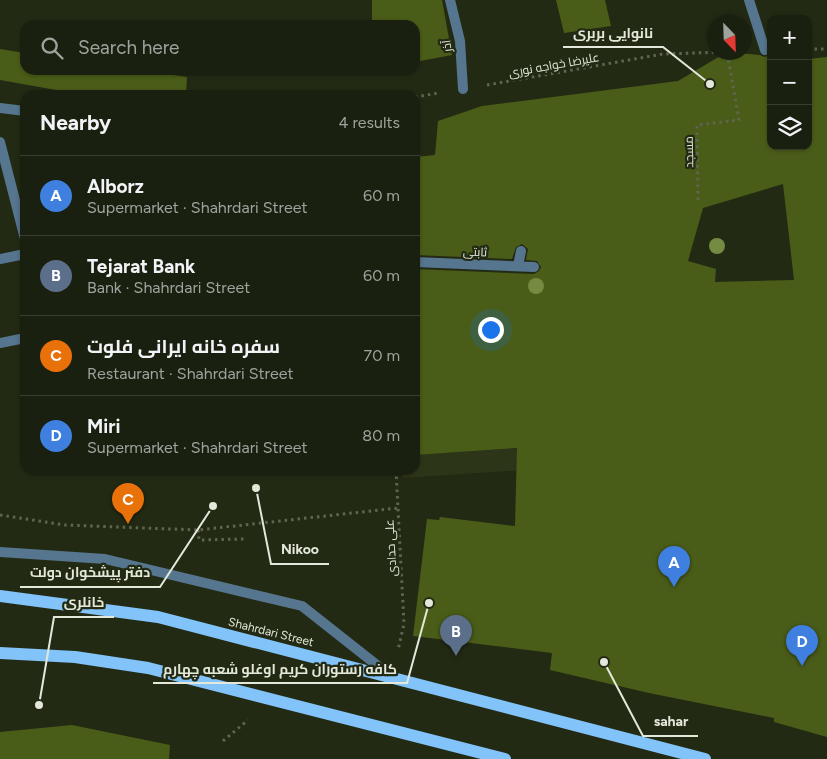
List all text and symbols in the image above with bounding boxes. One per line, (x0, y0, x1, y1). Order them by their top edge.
north arrow (707, 15, 752, 60)
map controls (767, 15, 812, 150)
button: + (767, 15, 812, 60)
callout: نانوایی بربری (563, 18, 663, 47)
search box (20, 20, 420, 75)
text: نانوایی بربری (573, 25, 653, 42)
icon: search (38, 34, 66, 62)
text: Search here (78, 36, 180, 59)
street label: آذر (439, 38, 455, 54)
street label: علیرضا خواجه نوری (508, 50, 600, 80)
button: − (767, 60, 812, 105)
button: layers (767, 105, 812, 150)
text: Nearby (40, 110, 111, 135)
text: 4 results (339, 113, 400, 132)
street label: مسجد (682, 136, 696, 168)
text: Alborz (87, 175, 144, 198)
text: A (50, 186, 62, 205)
text: 60 m (363, 186, 400, 205)
text: Supermarket · Shahrdari Street (87, 198, 308, 217)
street label: ثابتی (463, 245, 488, 259)
text: Tejarat Bank (87, 255, 195, 278)
text: B (51, 266, 61, 285)
text: 60 m (363, 266, 400, 285)
text: Bank · Shahrdari Street (87, 278, 250, 297)
your location (478, 317, 504, 343)
text: سفره خانه ایرانی فلوت (87, 335, 280, 358)
text: C (50, 346, 62, 365)
text: 70 m (364, 346, 400, 365)
text: Restaurant · Shahrdari Street (87, 364, 293, 383)
text: Miri (87, 415, 120, 438)
text: D (50, 426, 62, 445)
text: 80 m (362, 426, 400, 445)
text: Supermarket · Shahrdari Street (87, 438, 308, 457)
pin: C (112, 483, 144, 524)
street label: علی حدادی (383, 519, 399, 577)
callout: Nikoo (271, 535, 329, 564)
text: Nikoo (281, 541, 319, 558)
pin: A (658, 546, 690, 587)
callout: دفتر پیشخوان دولت (20, 558, 160, 587)
text: دفتر پیشخوان دولت (30, 564, 150, 583)
callout: خانلری (54, 588, 114, 617)
text: خانلری (64, 594, 104, 611)
street label: Shahrdari Street (227, 615, 316, 649)
pin: B (440, 615, 472, 656)
pin: D (786, 625, 818, 666)
callout: کافه رستوران کریم اوغلو شعبه چهارم (153, 654, 407, 683)
text: کافه رستوران کریم اوغلو شعبه چهارم (163, 661, 397, 680)
callout: sahar (643, 707, 698, 736)
text: sahar (654, 713, 689, 730)

